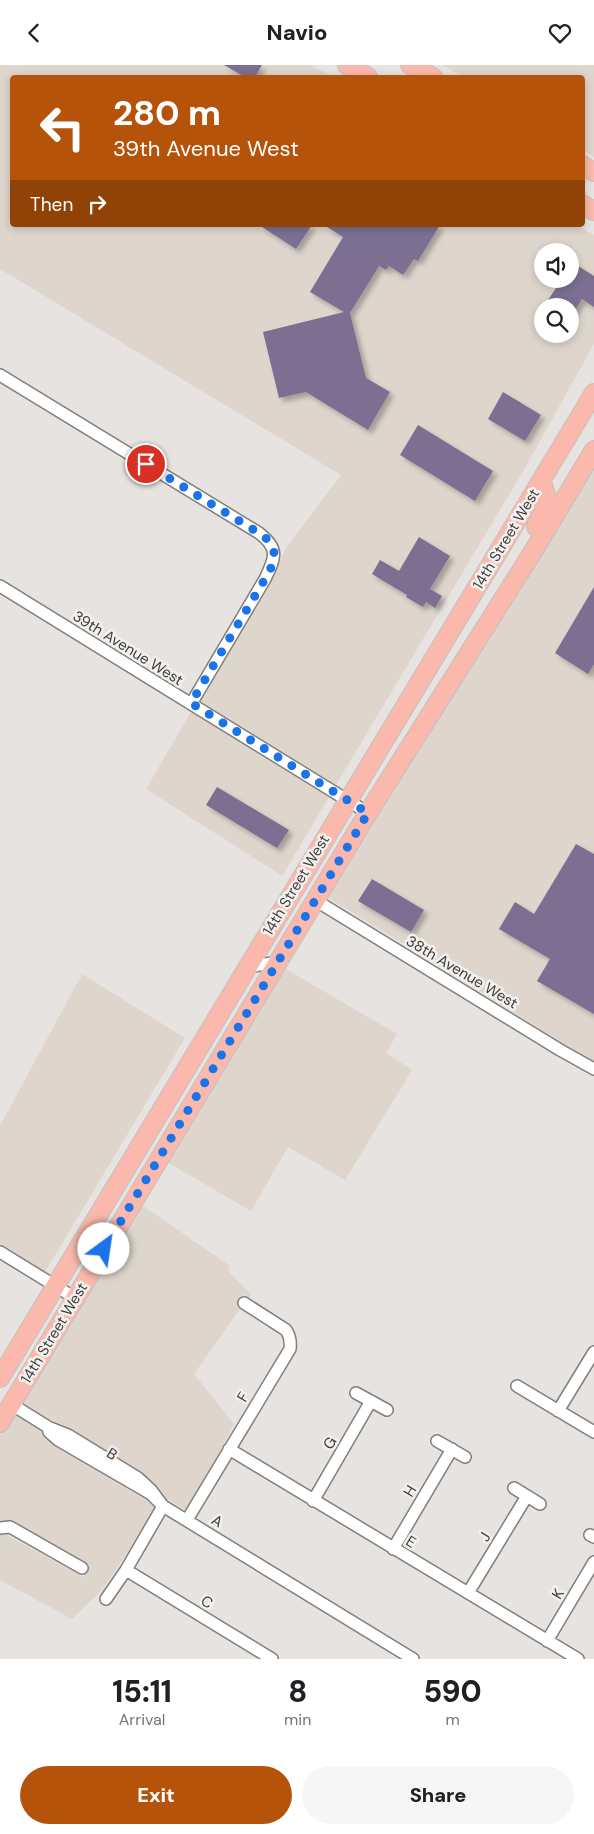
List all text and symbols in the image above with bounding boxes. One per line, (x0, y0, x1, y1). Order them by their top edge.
text: Navio (267, 18, 327, 47)
icon: back (20, 19, 48, 47)
icon: heart (546, 19, 574, 47)
text: 280 m (113, 90, 221, 136)
icon: left (30, 95, 95, 160)
text: 39th Avenue West (113, 134, 299, 163)
icon: right (83, 190, 111, 218)
text: Then (30, 192, 73, 217)
map controls (534, 243, 579, 343)
button: sound (534, 243, 579, 288)
button: search (534, 298, 579, 343)
pin (125, 443, 167, 485)
icon: arrive (132, 450, 160, 478)
street label: 14th Street West (468, 485, 544, 593)
street label: 39th Avenue West (69, 606, 187, 690)
street label: 14th Street West (258, 831, 334, 939)
street label: 38th Avenue West (403, 931, 522, 1013)
position arrow (77, 1222, 129, 1274)
street label: 14th Street West (16, 1279, 92, 1387)
street label: F (232, 1388, 254, 1406)
street label: G (318, 1433, 342, 1453)
street label: B (103, 1443, 121, 1465)
street label: H (399, 1481, 421, 1501)
street label: A (208, 1510, 226, 1532)
street label: J (474, 1529, 496, 1545)
street label: E (402, 1531, 420, 1553)
street label: K (547, 1585, 569, 1603)
street label: C (197, 1591, 217, 1613)
text: 15:11 (112, 1672, 172, 1711)
text: 8 (288, 1672, 307, 1711)
text: 590 (424, 1672, 482, 1711)
text: Arrival (119, 1709, 165, 1730)
text: min (284, 1709, 311, 1730)
text: m (446, 1709, 460, 1730)
button: Exit (20, 1766, 292, 1824)
button: Share (302, 1766, 574, 1824)

